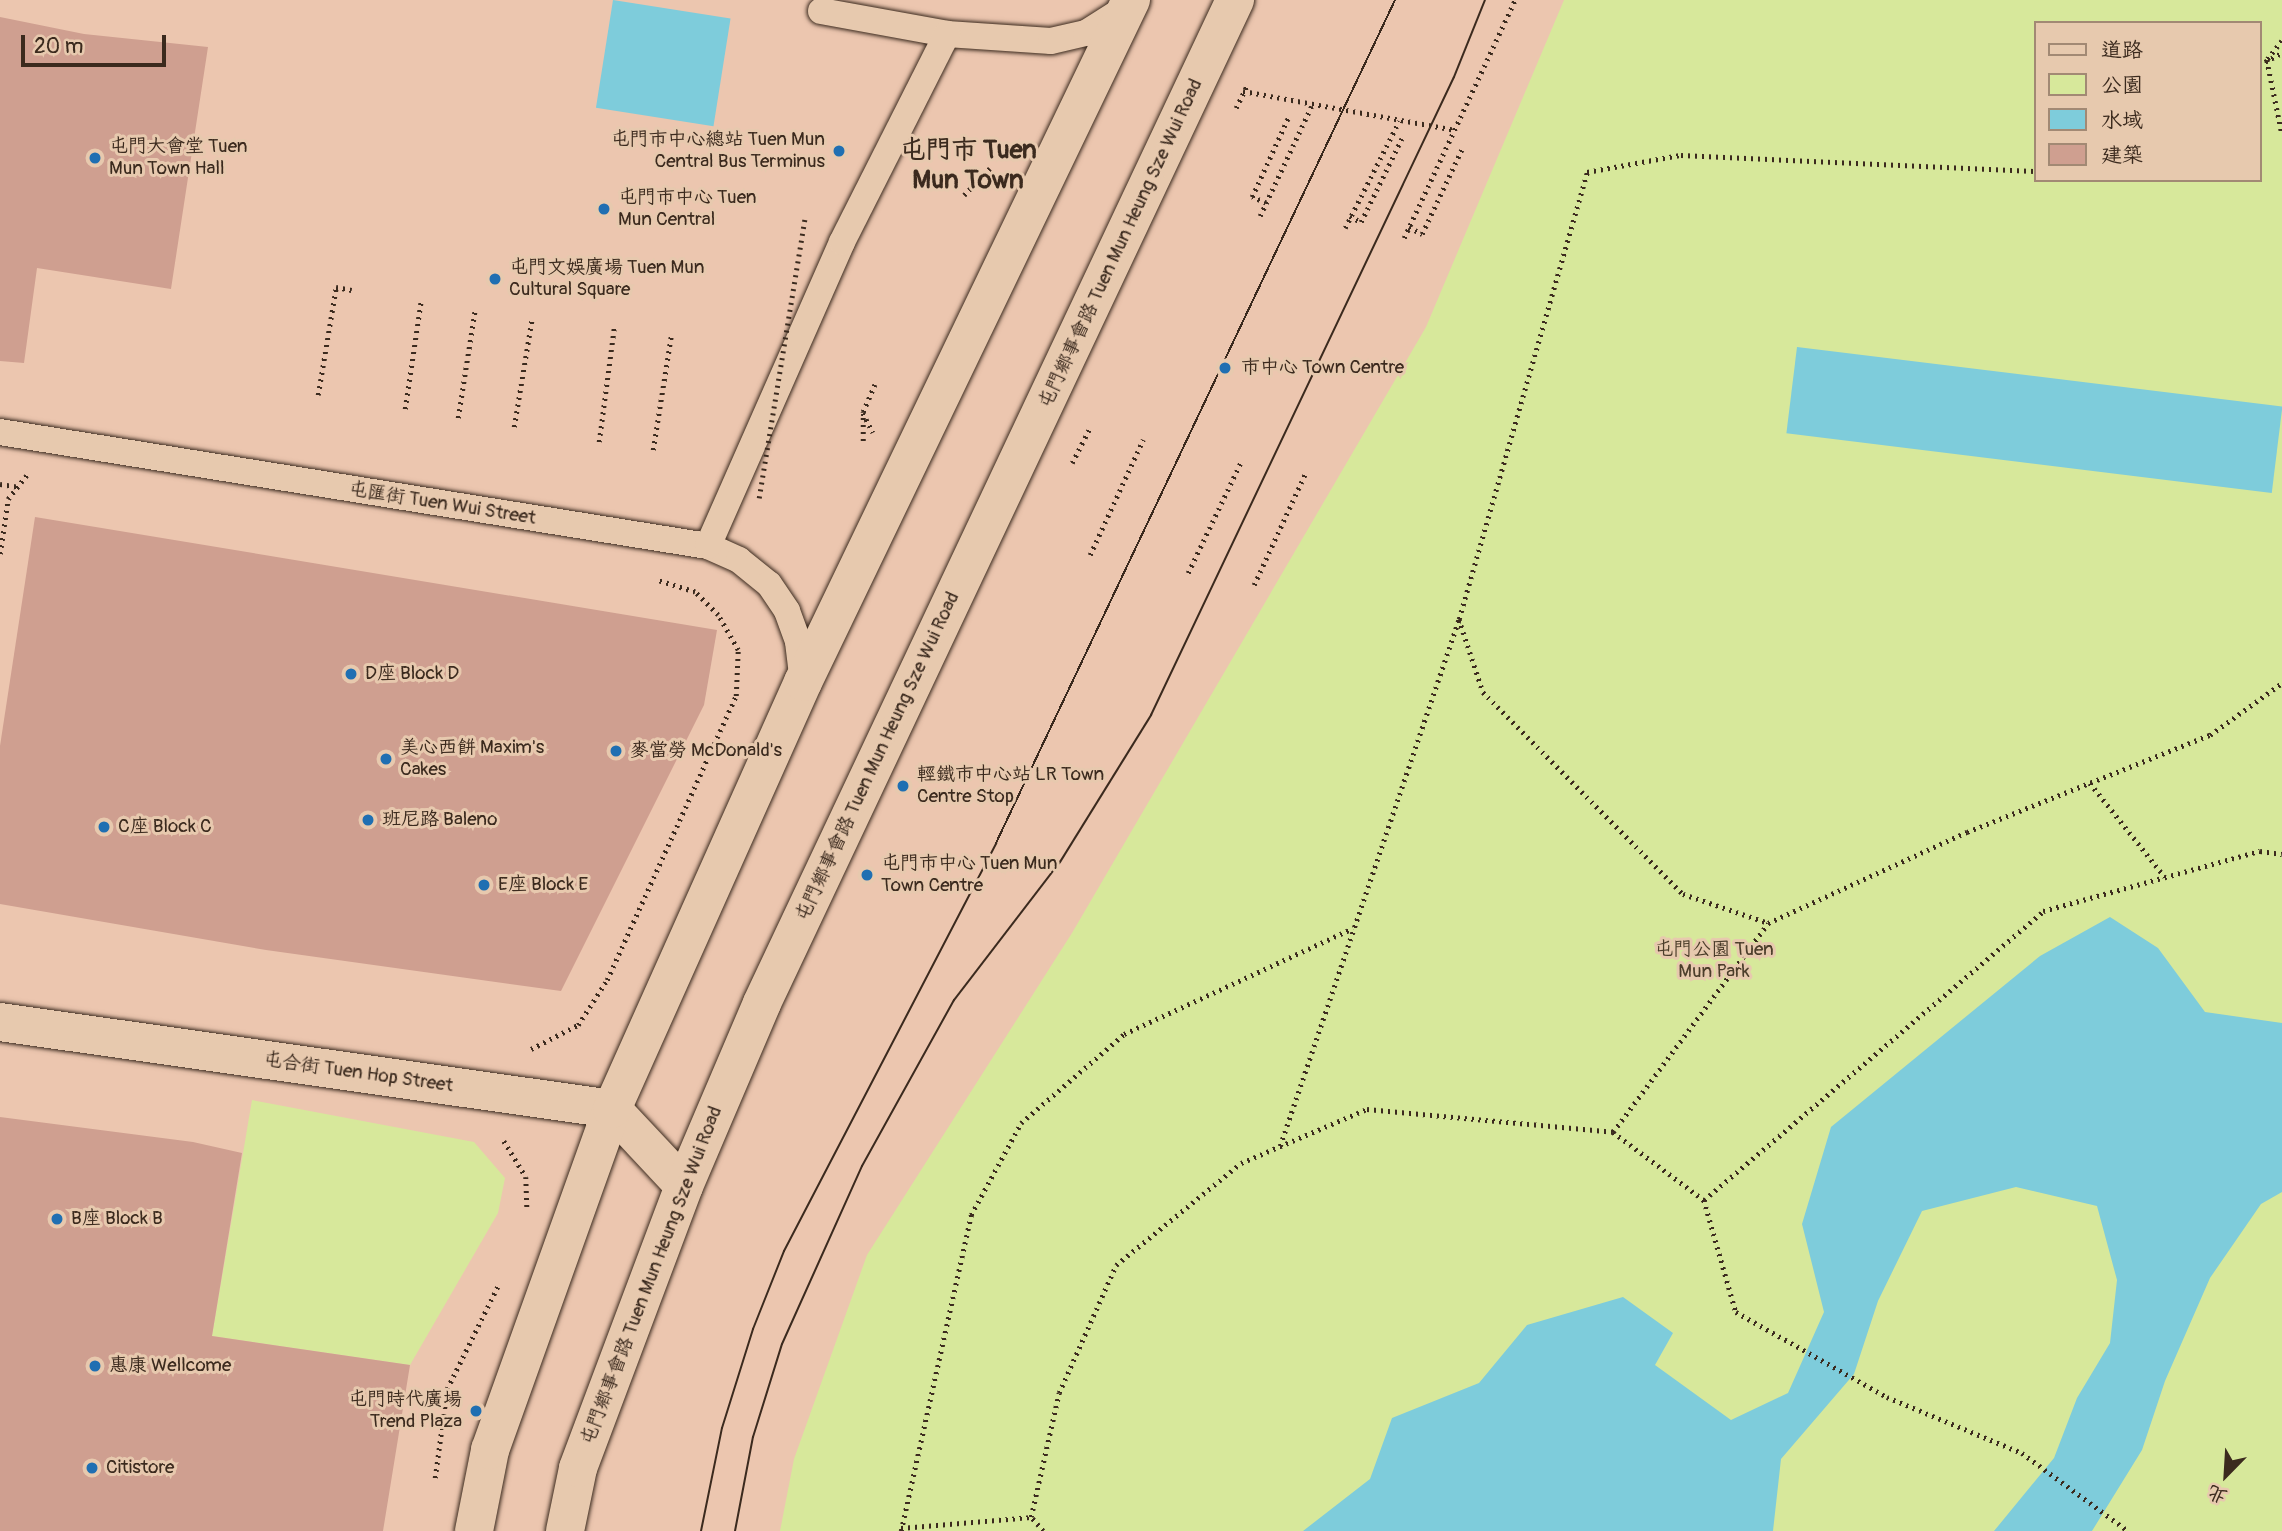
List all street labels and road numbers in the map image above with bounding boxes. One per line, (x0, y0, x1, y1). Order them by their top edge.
street label: 屯門鄉事會路 Tuen Mun Heung Sze Wui Road (1034, 75, 1208, 413)
street label: 屯匯街 Tuen Wui Street (347, 478, 537, 530)
street label: 屯門鄉事會路 Tuen Mun Heung Sze Wui Road (791, 588, 965, 926)
street label: 屯合街 Tuen Hop Street (262, 1048, 454, 1098)
street label: 屯門鄉事會路 Tuen Mun Heung Sze Wui Road (577, 1103, 727, 1449)

